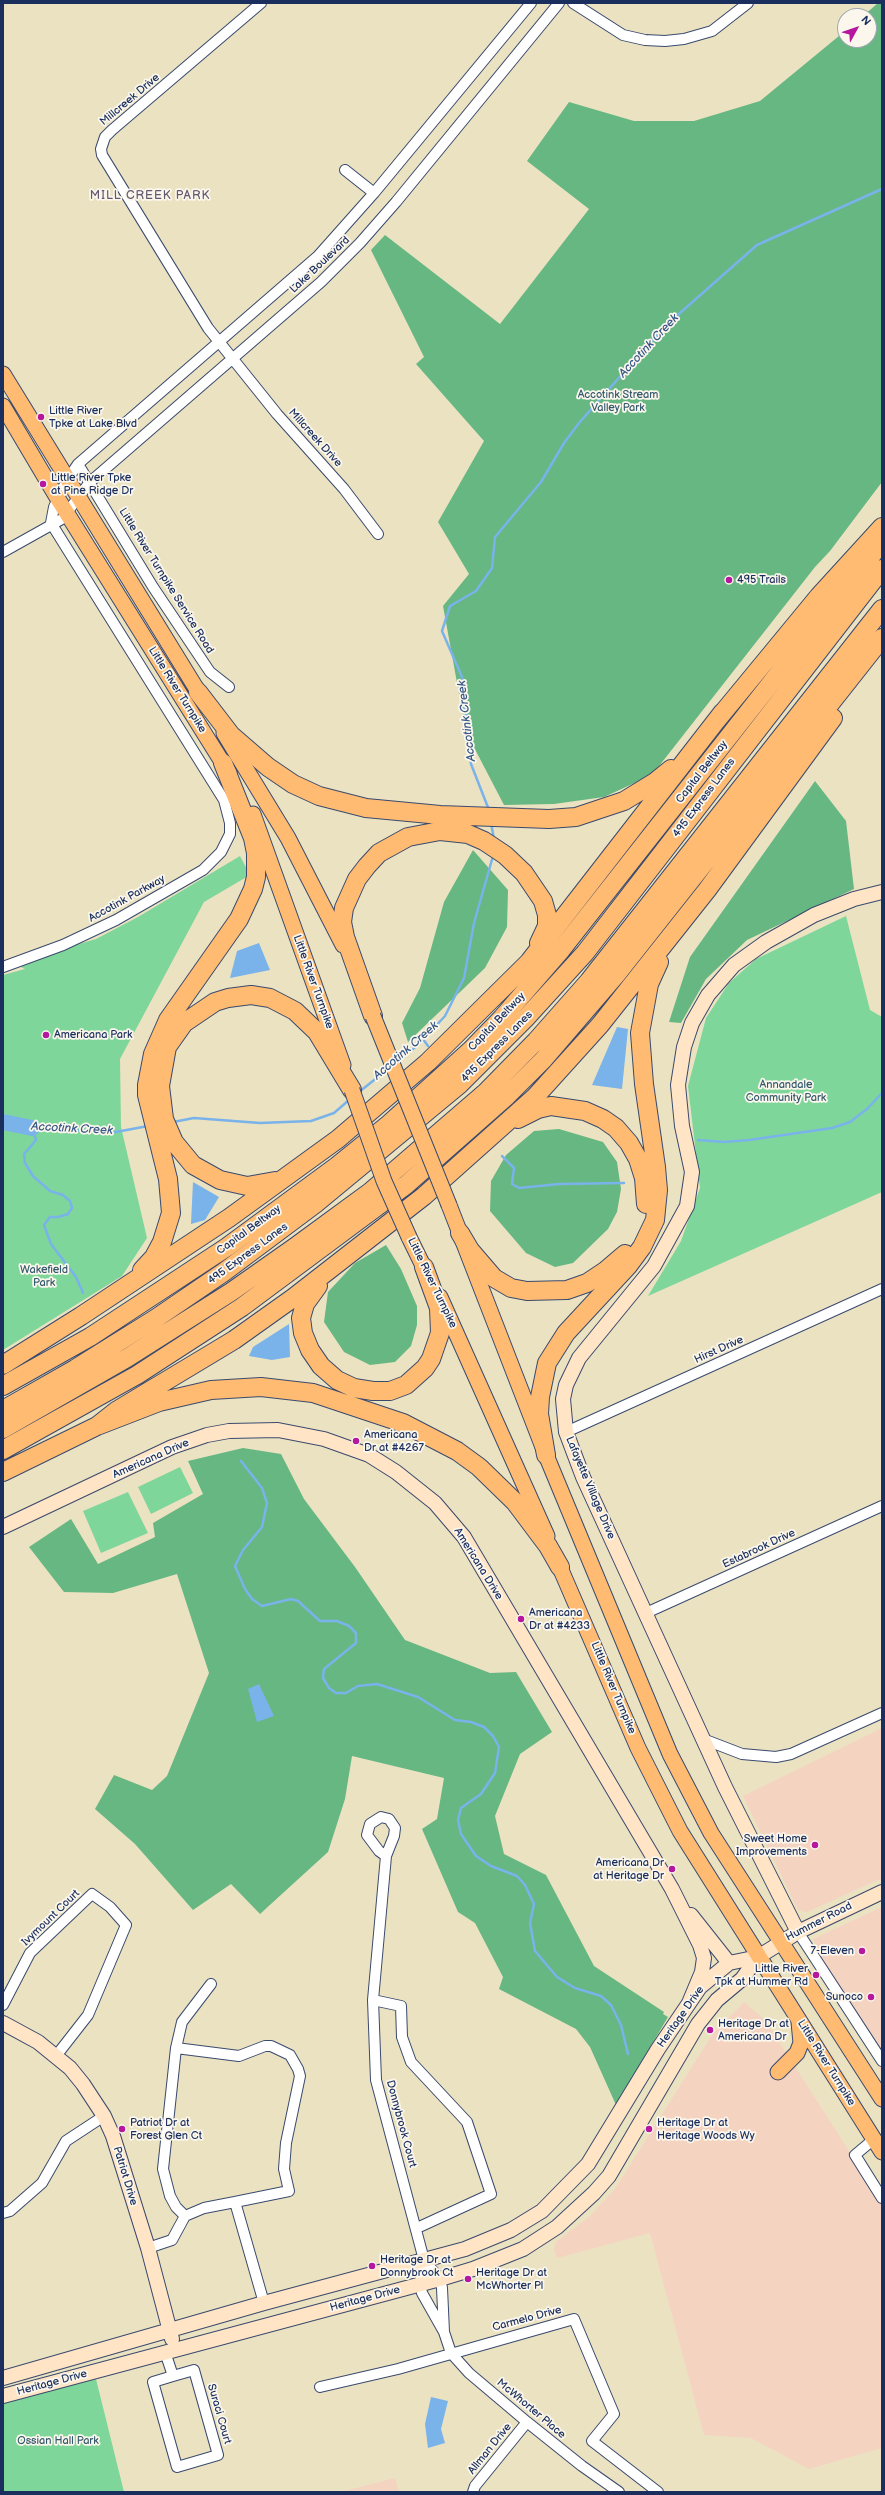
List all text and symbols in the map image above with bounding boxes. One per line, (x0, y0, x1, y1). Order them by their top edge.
north arrow (837, 8, 877, 48)
text: N (858, 13, 873, 28)
street label: Millcreek Drive (98, 71, 162, 129)
district label: MILL CREEK PARK (90, 189, 210, 203)
street label: Lake Boulevard (287, 234, 353, 296)
water label: Accotink Creek (616, 311, 682, 381)
park label: Accotink Stream Valley Park (578, 388, 658, 414)
place label: Little River Tpke at Lake Blvd (49, 404, 137, 430)
street label: Millcreek Drive (285, 406, 345, 470)
marker: Little River Tpke at Lake Blvd (36, 412, 46, 422)
place label: Little River Tpke at Pine Ridge Dr (51, 471, 133, 497)
marker: Little River Tpke at Pine Ridge Dr (38, 479, 48, 489)
street label: Little River Turnpike Service Road (116, 506, 216, 656)
place label: 495 Trails (737, 573, 786, 587)
marker: 495 Trails (724, 575, 734, 585)
street label: Little River Turnpike (145, 645, 209, 735)
water label: Accotink Creek (455, 680, 479, 762)
street label: Capital Beltway (673, 738, 731, 806)
street label: 495 Express Lanes (670, 756, 738, 840)
street label: Accotink Parkway (86, 873, 168, 925)
street label: Little River Turnpike (290, 933, 336, 1031)
street label: Capital Beltway (466, 990, 528, 1054)
street label: 495 Express Lanes (459, 1009, 535, 1085)
water label: Accotink Creek (370, 1019, 442, 1083)
place label: Americana Park (54, 1028, 132, 1042)
marker: Americana Park (41, 1030, 51, 1040)
park label: Annandale Community Park (746, 1078, 826, 1104)
water label: Accotink Creek (31, 1120, 113, 1138)
street label: Capital Beltway (214, 1202, 284, 1258)
street label: 495 Express Lanes (205, 1221, 291, 1287)
street label: Little River Turnpike (404, 1236, 460, 1330)
park label: Wakefield Park (20, 1263, 68, 1289)
street label: Hirst Drive (692, 1333, 746, 1367)
place label: Americana Dr at #4267 (364, 1428, 424, 1454)
street label: Lafayette Village Drive (562, 1435, 618, 1541)
street label: Americana Drive (111, 1436, 191, 1482)
marker: Americana Dr at #4267 (351, 1436, 361, 1446)
street label: Americana Drive (451, 1526, 505, 1602)
street label: Estabrook Drive (721, 1526, 797, 1572)
place label: Americana Dr at #4233 (529, 1606, 590, 1632)
marker: Americana Dr at #4233 (516, 1614, 526, 1624)
street label: Little River Turnpike (588, 1640, 638, 1736)
place label: Sweet Home Improvements (736, 1832, 807, 1858)
marker: Sweet Home Improvements (810, 1840, 820, 1850)
place label: Americana Dr at Heritage Dr (593, 1856, 664, 1882)
marker: Americana Dr at Heritage Dr (667, 1864, 677, 1874)
street label: Ivymount Court (19, 1887, 83, 1949)
street label: Hummer Road (784, 1900, 854, 1944)
place label: 7-Eleven (811, 1944, 854, 1958)
marker: 7-Eleven (857, 1946, 867, 1956)
place label: Little River Tpk at Hummer Rd (715, 1962, 808, 1988)
marker: Little River Tpk at Hummer Rd (811, 1970, 821, 1980)
street label: Heritage Drive (655, 1984, 707, 2050)
place label: Sunoco (826, 1990, 863, 2004)
marker: Sunoco (866, 1992, 876, 2002)
place label: Heritage Dr at Americana Dr (718, 2017, 789, 2043)
street label: Little River Turnpike (794, 2018, 858, 2108)
marker: Heritage Dr at Americana Dr (705, 2025, 715, 2035)
street label: Donnybrook Court (383, 2079, 419, 2169)
place label: Patriot Dr at Forest Glen Ct (130, 2116, 202, 2142)
place label: Heritage Dr at Heritage Woods Wy (657, 2116, 755, 2142)
marker: Patriot Dr at Forest Glen Ct (117, 2124, 127, 2134)
marker: Heritage Dr at Heritage Woods Wy (644, 2124, 654, 2134)
street label: Patriot Drive (110, 2145, 140, 2207)
place label: Heritage Dr at Donnybrook Ct (380, 2253, 453, 2279)
marker: Heritage Dr at Donnybrook Ct (367, 2261, 377, 2271)
place label: Heritage Dr at McWhorter Pl (476, 2266, 547, 2292)
marker: Heritage Dr at McWhorter Pl (463, 2274, 473, 2284)
street label: Heritage Drive (328, 2283, 402, 2315)
street label: Carmelo Drive (491, 2303, 563, 2335)
street label: Heritage Drive (15, 2367, 89, 2399)
street label: McWhorter Place (494, 2376, 568, 2442)
street label: Suraci Court (204, 2383, 234, 2445)
street label: Allman Drive (465, 2421, 515, 2477)
park label: Ossian Hall Park (17, 2434, 99, 2448)

